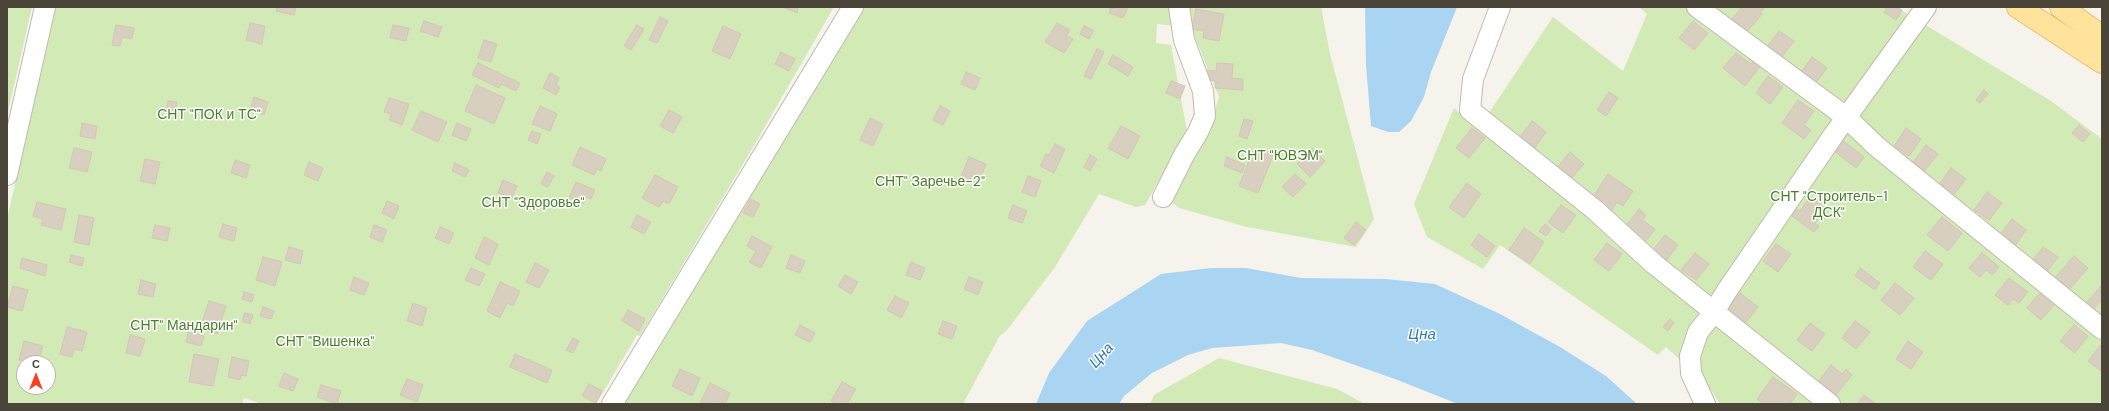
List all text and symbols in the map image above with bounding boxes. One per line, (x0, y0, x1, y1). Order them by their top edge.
park label: СНТ "ПОК и ТС" (157, 107, 261, 123)
park label: СНТ "ЮВЭМ" (1237, 148, 1323, 164)
park label: СНТ" Заречье-2" (875, 174, 985, 190)
park label: СНТ "Строитель-1 ДСК" (1770, 189, 1888, 222)
park label: СНТ "Здоровье" (481, 195, 585, 211)
park label: СНТ" Мандарин" (130, 318, 238, 334)
water label: Цна (1408, 326, 1436, 344)
park label: СНТ "Вишенка" (276, 334, 374, 350)
water label: Цна (1086, 340, 1118, 372)
north arrow (16, 355, 56, 395)
text: С (32, 357, 40, 371)

